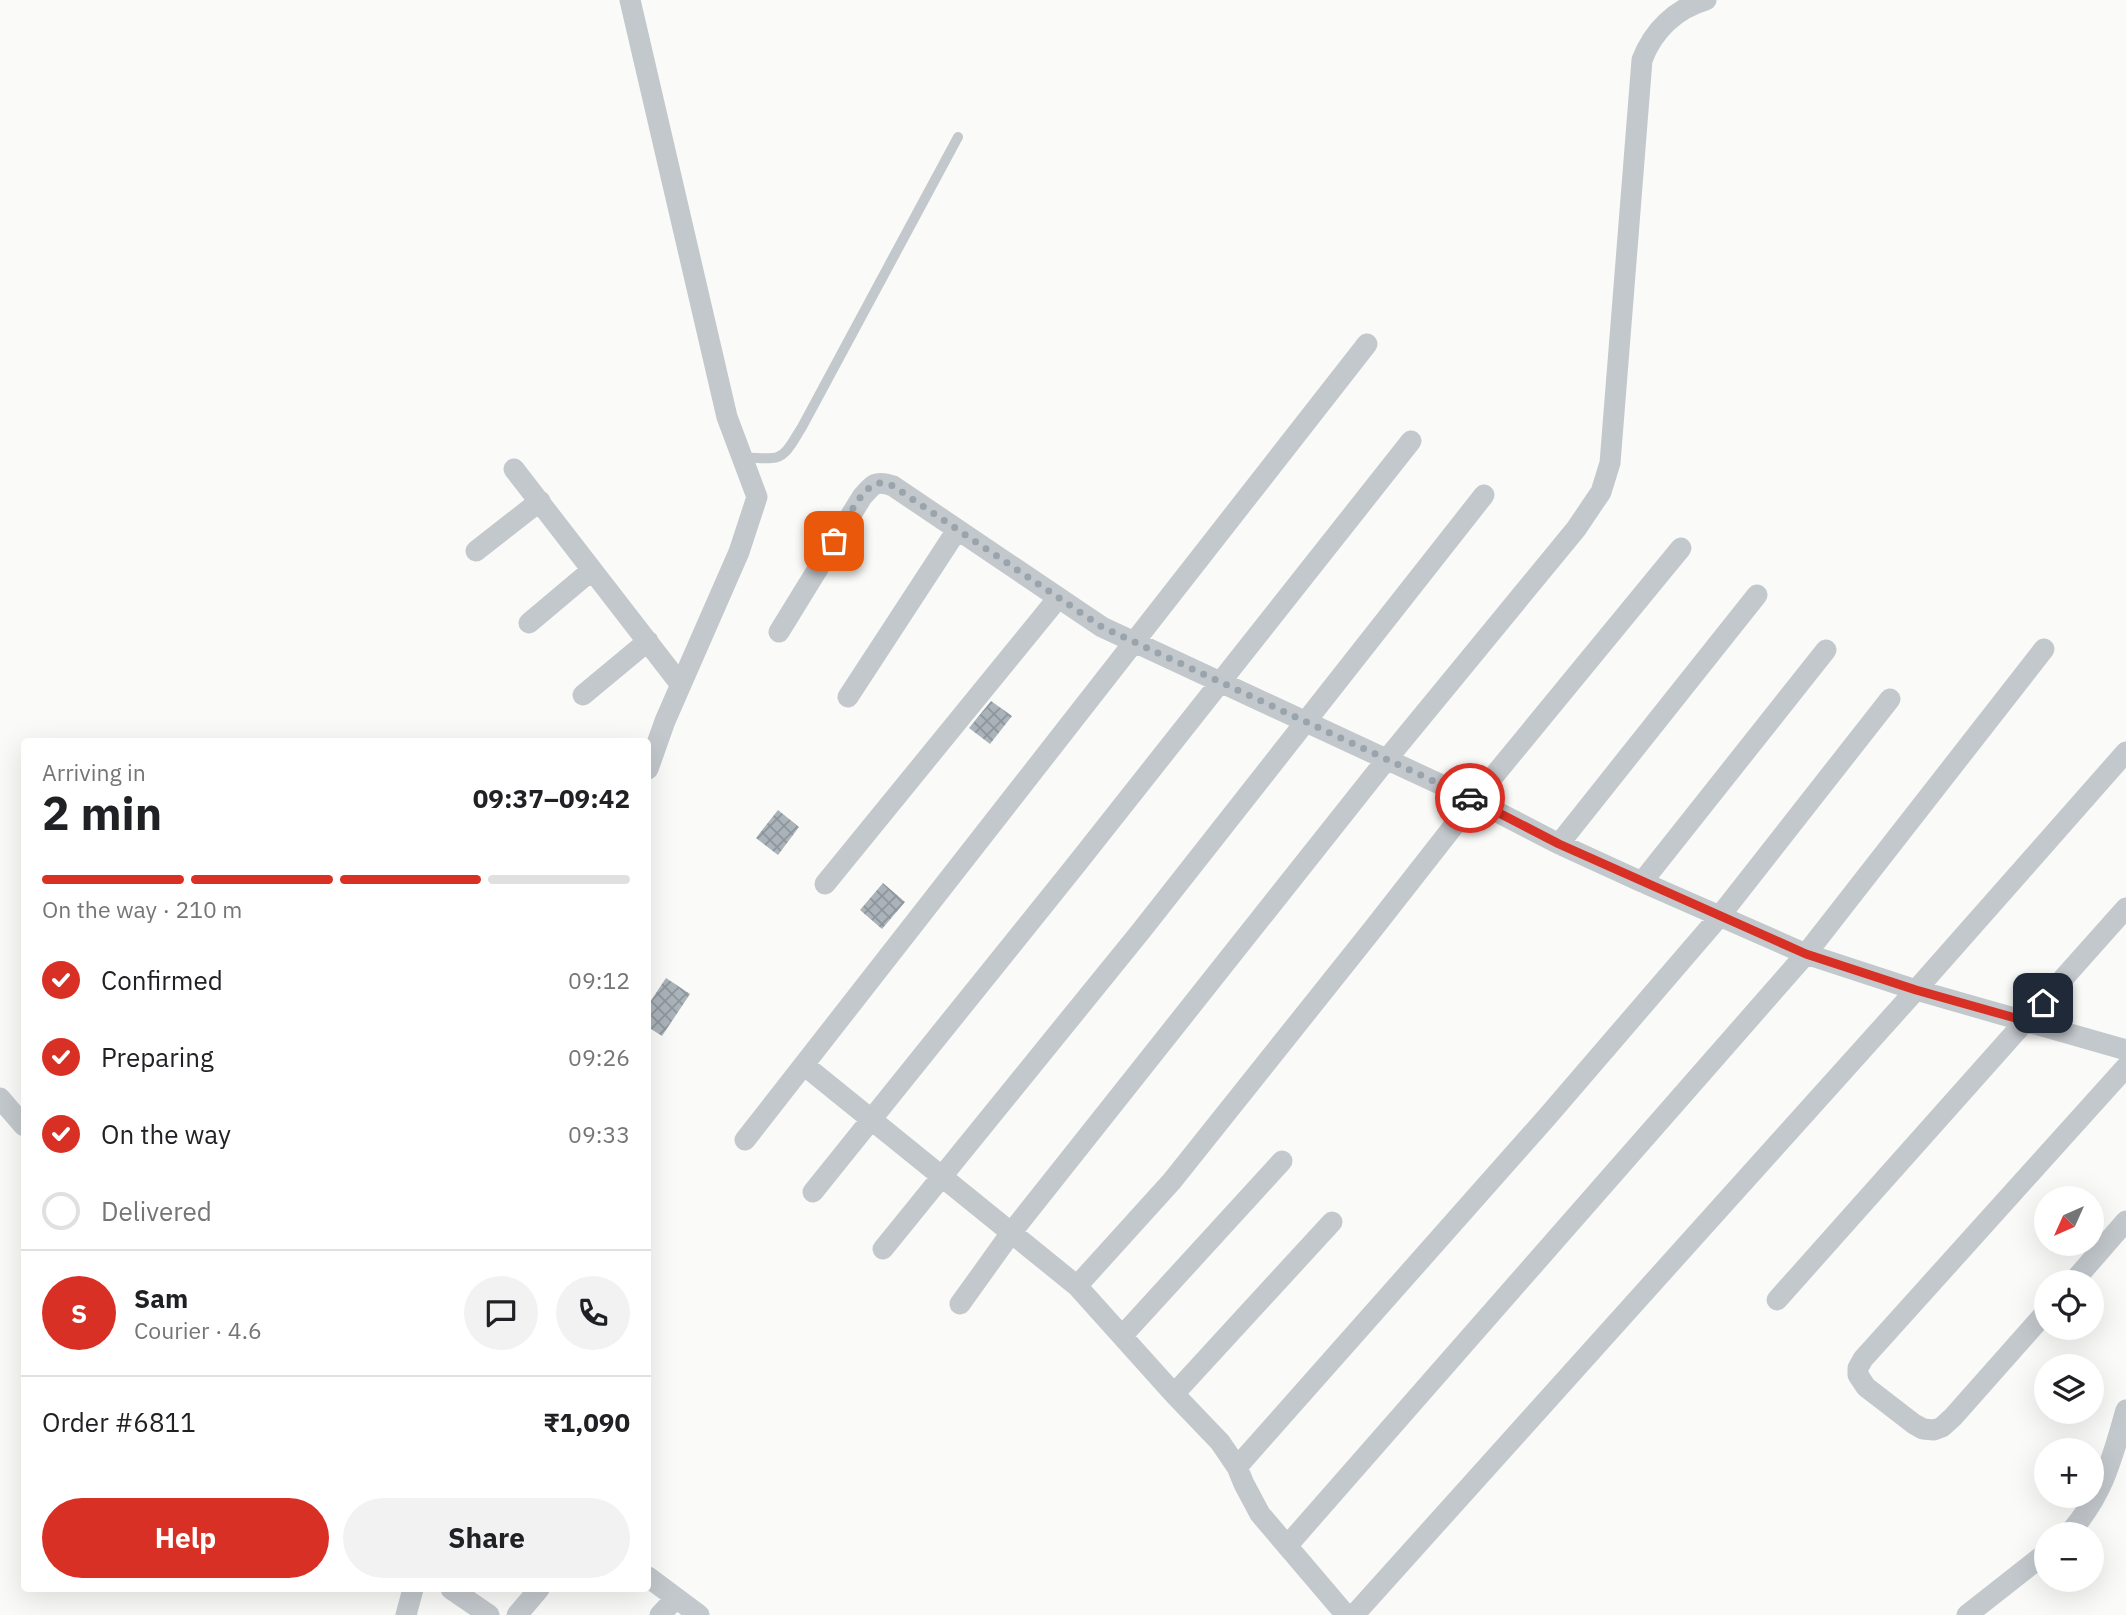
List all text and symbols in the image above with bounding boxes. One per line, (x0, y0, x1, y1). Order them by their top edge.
pin (804, 511, 864, 571)
icon: bag (815, 522, 853, 560)
text: Arriving in (42, 757, 146, 787)
courier (1435, 763, 1505, 833)
icon: car (1451, 779, 1489, 817)
text: 09:37–09:42 (473, 781, 630, 815)
text: 2 min (42, 783, 162, 843)
text: On the way · 210 m (42, 894, 242, 924)
icon: check (42, 961, 80, 999)
text: Confirmed (101, 963, 223, 997)
text: 09:12 (568, 965, 630, 995)
pin (2013, 973, 2073, 1033)
icon: home (2024, 984, 2062, 1022)
icon: check (42, 1038, 80, 1076)
text: Preparing (101, 1040, 214, 1074)
text: 09:26 (568, 1042, 630, 1072)
icon: check (42, 1115, 80, 1153)
text: On the way (101, 1117, 231, 1151)
text: 09:33 (568, 1119, 630, 1149)
north arrow (2034, 1186, 2104, 1256)
map controls (2034, 1186, 2104, 1592)
text: Delivered (101, 1194, 212, 1228)
button: locate (2034, 1270, 2104, 1340)
button: chat (464, 1276, 538, 1350)
button: phone (556, 1276, 630, 1350)
text: Sam (134, 1281, 188, 1315)
text: S (71, 1296, 87, 1330)
text: Courier · 4.6 (134, 1315, 262, 1345)
button: layers (2034, 1354, 2104, 1424)
text: Order #6811 (42, 1405, 196, 1439)
text: ₹1,090 (543, 1405, 630, 1439)
button: + (2034, 1438, 2104, 1508)
button: Help (42, 1498, 329, 1578)
button: Share (343, 1498, 630, 1578)
button: − (2034, 1522, 2104, 1592)

